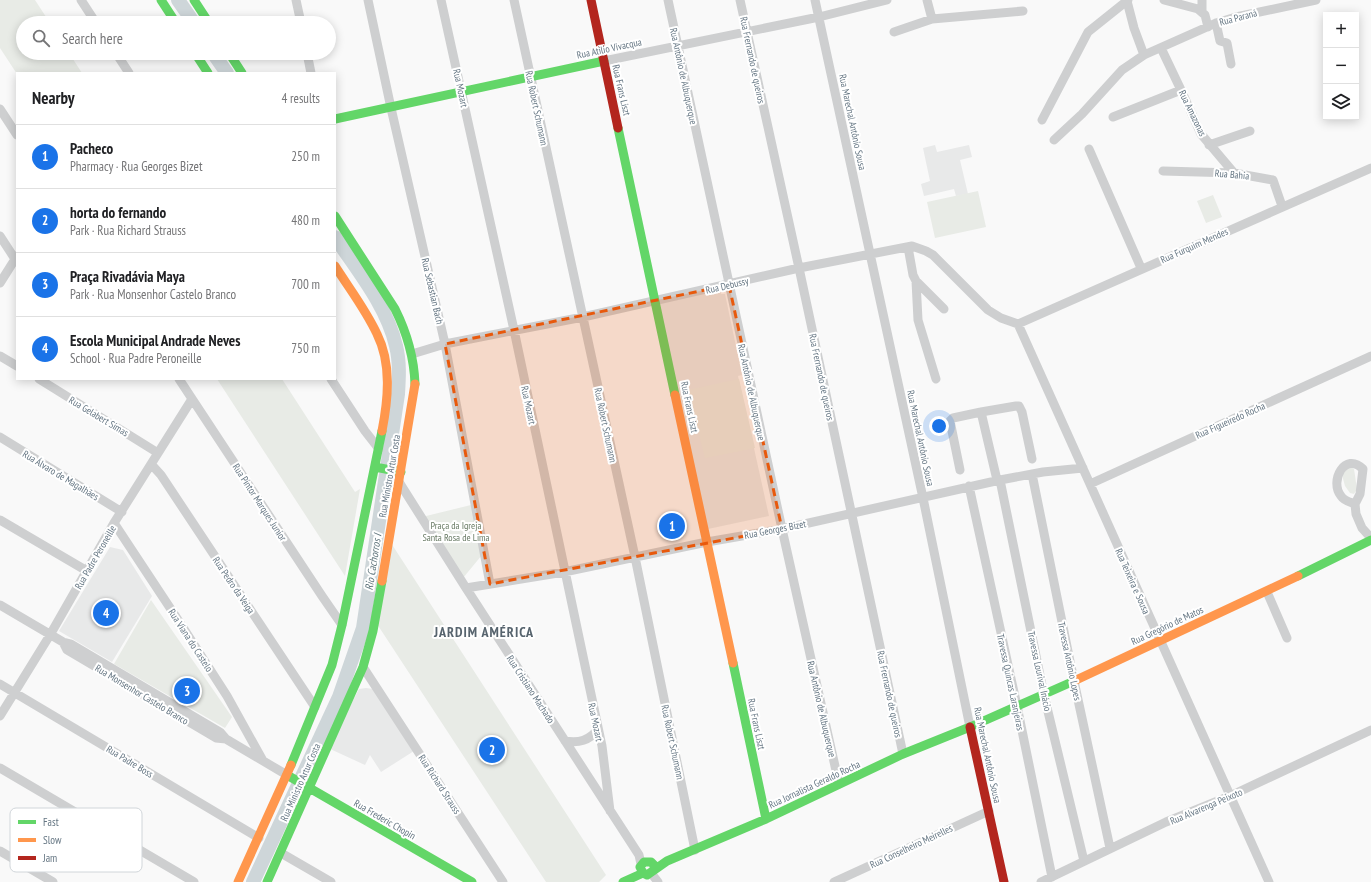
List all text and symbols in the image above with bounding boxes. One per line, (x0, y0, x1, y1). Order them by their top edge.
street label: Rua Paraná (1218, 6, 1258, 29)
map controls (1323, 12, 1359, 120)
button: + (1323, 12, 1359, 48)
street label: Rua Frernando de queiros (737, 15, 768, 105)
search box (16, 16, 336, 60)
icon: search (30, 27, 52, 49)
street label: Rua Antônio de Albuquerque (667, 27, 700, 126)
text: Search here (62, 29, 123, 48)
street label: Rua Atilio Vivacqua (576, 35, 643, 62)
button: − (1323, 48, 1359, 84)
street label: Rua Frans Liszt (609, 63, 634, 117)
street label: Rua Mozart (450, 68, 471, 109)
street label: Rua Robert Schumann (522, 69, 551, 147)
street label: Rua Marechal Antônio Sousa (836, 73, 869, 171)
button: layers (1323, 84, 1359, 120)
text: Nearby (32, 87, 75, 109)
street label: Rua Amazonas (1176, 88, 1210, 139)
text: 4 results (281, 90, 320, 107)
text: Pacheco (70, 139, 113, 158)
text: 1 (42, 148, 48, 165)
text: 250 m (291, 148, 320, 165)
text: Pharmacy · Rua Georges Bizet (70, 158, 203, 175)
street label: Rua Bahia (1214, 167, 1250, 182)
text: horta do fernando (70, 203, 166, 222)
text: 2 (42, 212, 48, 229)
text: 480 m (291, 212, 320, 229)
text: Park · Rua Richard Strauss (70, 222, 186, 239)
street label: Rua Furquim Mendes (1158, 224, 1231, 266)
street label: Rua Sebastian Bach (419, 257, 446, 325)
text: Praça Rivadávia Maya (70, 267, 185, 286)
street label: Rua Debussy (704, 274, 750, 297)
text: 3 (42, 276, 48, 293)
text: 700 m (291, 276, 320, 293)
text: Park · Rua Monsenhor Castelo Branco (70, 286, 236, 303)
text: Escola Municipal Andrade Neves (70, 331, 240, 350)
street label: Rua Frernando de queiros (806, 332, 837, 422)
text: 4 (42, 340, 48, 357)
text: 750 m (291, 340, 320, 357)
street label: Rua Antônio de Albuquerque (735, 343, 768, 442)
text: School · Rua Padre Peroneille (70, 350, 202, 367)
street label: Rua Frans Liszt (678, 380, 701, 434)
street label: Rua Mozart (518, 385, 539, 426)
street label: Rua Robert Schumann (591, 386, 620, 464)
street label: Rua Marechal Antônio Sousa (904, 389, 937, 487)
street label: Rua Gelabert Simas (67, 394, 131, 440)
street label: Rua Figueiredo Rocha (1193, 399, 1267, 442)
your location (929, 416, 949, 436)
street label: Rua Ministro Artur Costa (376, 434, 403, 518)
street label: Rua Álvaro de Magalhães (20, 448, 102, 504)
street label: Rua Pintor Marques Junior (230, 461, 290, 544)
pin: 1 (659, 511, 685, 541)
street label: Rua Georges Bizet (743, 517, 807, 542)
park label: Praça da Igreja Santa Rosa de Lima (422, 519, 490, 544)
street label: Rua Padre Peroneille (72, 523, 119, 592)
water label: Rio Cachorros I (362, 531, 385, 591)
street label: Rua Teixeira e Sousa (1112, 546, 1153, 616)
street label: Rua Pedro da Veiga (210, 554, 257, 616)
pin: 4 (93, 598, 119, 628)
street label: Rua Gregório de Matos (1129, 603, 1206, 648)
street label: Rua Viana do Castelo (165, 606, 216, 674)
street label: Travessa Antônio Lopes (1055, 621, 1084, 702)
district label: JARDIM AMÉRICA (433, 623, 534, 641)
street label: Travessa Lourival Inácio (1025, 630, 1054, 712)
street label: Travessa Quincas Laranjeiras (994, 633, 1027, 732)
street label: Rua Frernando de queiros (874, 649, 905, 739)
street label: Rua Cristiano Machado (504, 653, 557, 726)
street label: Rua Antônio de Albuquerque (804, 660, 839, 759)
street label: Rua Monsenhor Castelo Branco (93, 661, 191, 727)
pin: 3 (174, 676, 200, 706)
street label: Rua Frans Liszt (745, 697, 768, 751)
street label: Rua Mozart (585, 702, 606, 743)
street label: Rua Robert Schumann (658, 703, 687, 781)
street label: Rua Marechal Antônio Sousa (971, 706, 1004, 804)
pin: 2 (479, 735, 505, 765)
street label: Rua Ministro Artur Costa (277, 741, 323, 823)
street label: Rua Padre Boss (104, 742, 156, 781)
street label: Rua Richard Strauss (416, 752, 464, 817)
street label: Rua Jornalista Geraldo Rocha (766, 758, 862, 811)
street label: Rua Alvarenga Peixoto (1168, 785, 1244, 828)
street label: Rua Frederic Chopin (351, 796, 418, 842)
legend (10, 808, 142, 872)
text: Fast (43, 815, 59, 829)
street label: Rua Conselheiro Meirelles (868, 821, 955, 871)
text: Slow (43, 833, 62, 847)
text: Jam (42, 851, 57, 865)

